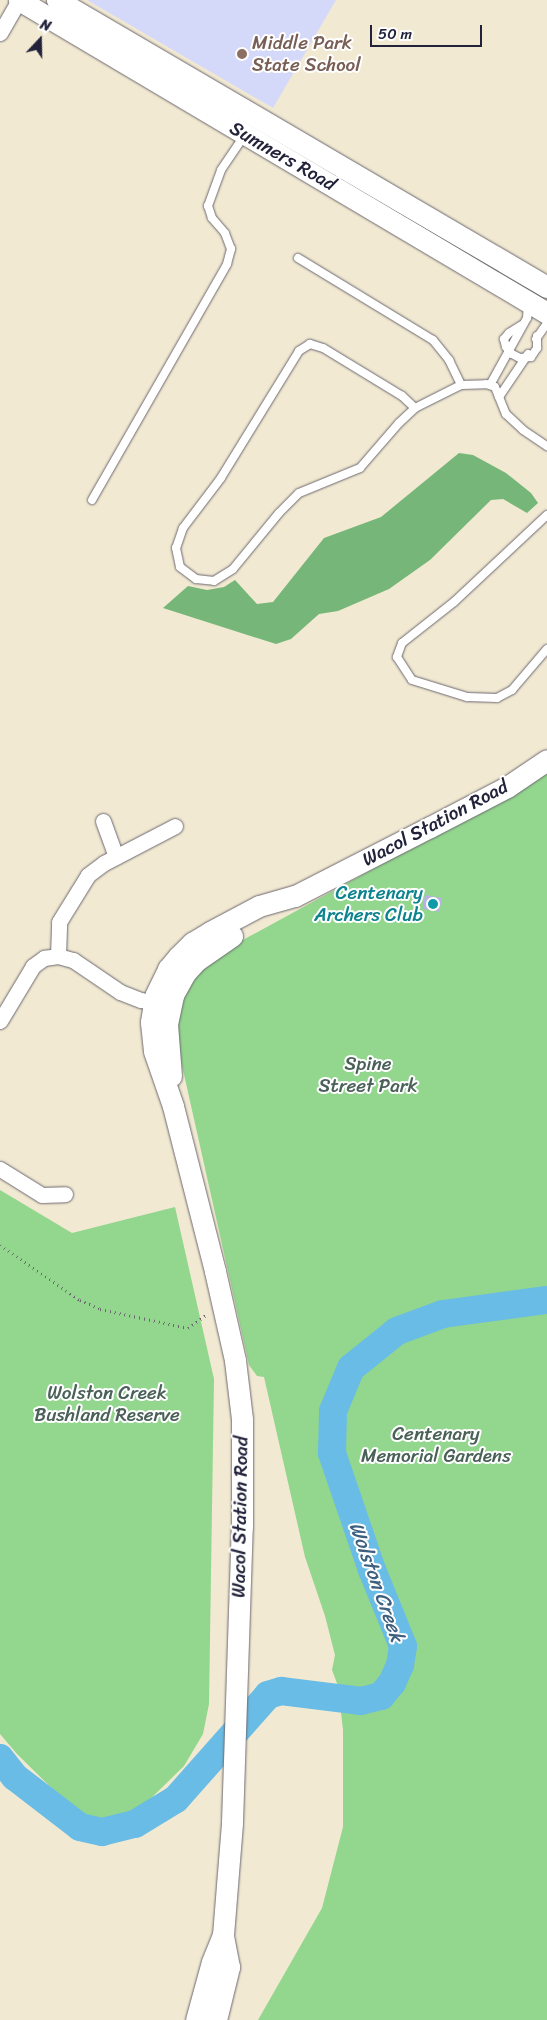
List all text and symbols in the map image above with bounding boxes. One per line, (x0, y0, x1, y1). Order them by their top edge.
text: N (37, 12, 55, 39)
north arrow (15, 15, 65, 65)
scale bar (372, 15, 484, 47)
text: 50 m (378, 21, 412, 47)
place label: Middle Park State School (252, 32, 361, 76)
marker: Middle Park State School (236, 48, 248, 60)
street label: Sumners Road (226, 116, 340, 196)
street label: Wacol Station Road (358, 775, 512, 871)
place label: Centenary Archers Club (314, 882, 423, 926)
marker: Centenary Archers Club (427, 898, 439, 910)
park label: Spine Street Park (318, 1053, 418, 1097)
park label: Wolston Creek Bushland Reserve (34, 1382, 180, 1426)
park label: Centenary Memorial Gardens (361, 1423, 511, 1467)
street label: Wacol Station Road (227, 1436, 253, 1598)
water label: Wolston Creek (344, 1518, 410, 1646)

